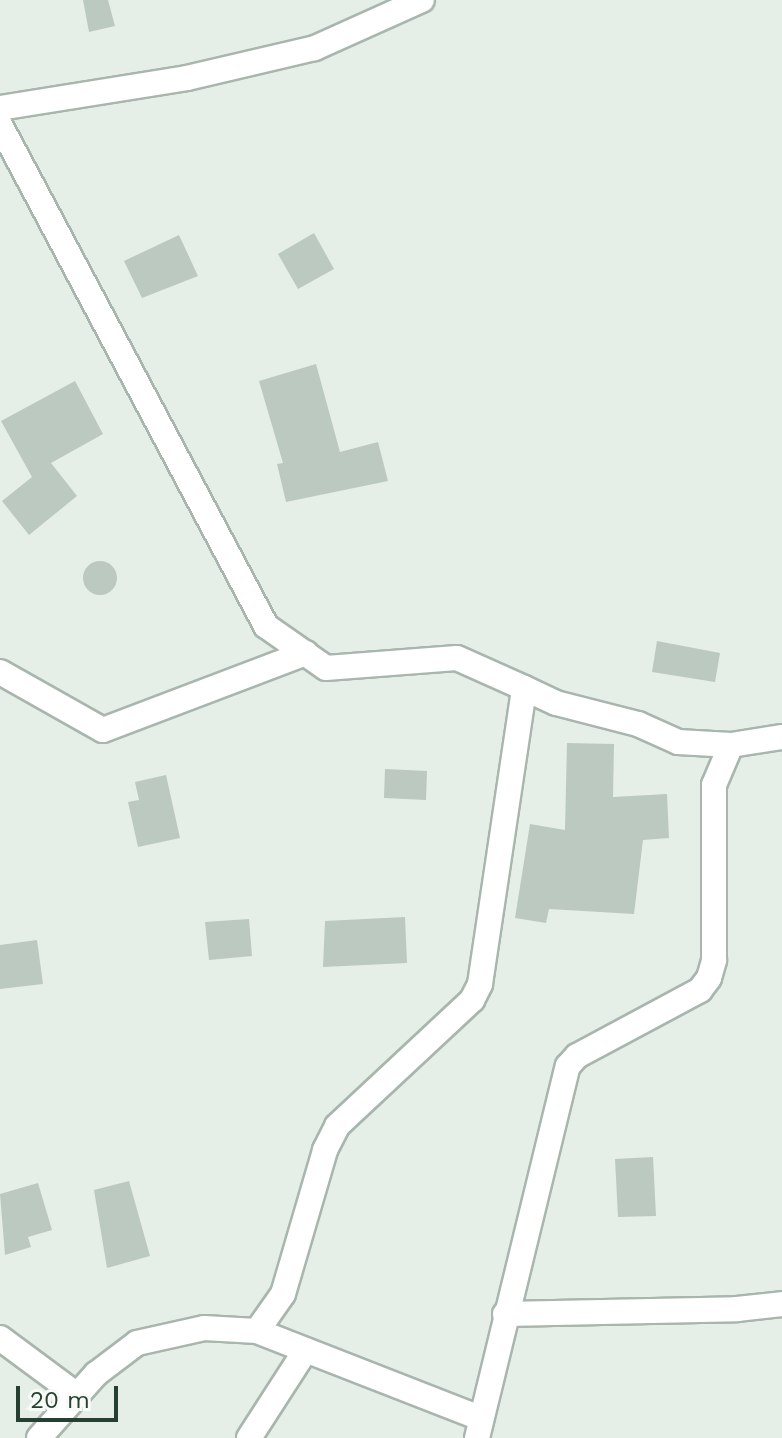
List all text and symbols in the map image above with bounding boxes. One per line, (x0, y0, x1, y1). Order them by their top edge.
scale bar (20, 1370, 122, 1420)
text: 20 m (30, 1386, 90, 1414)

